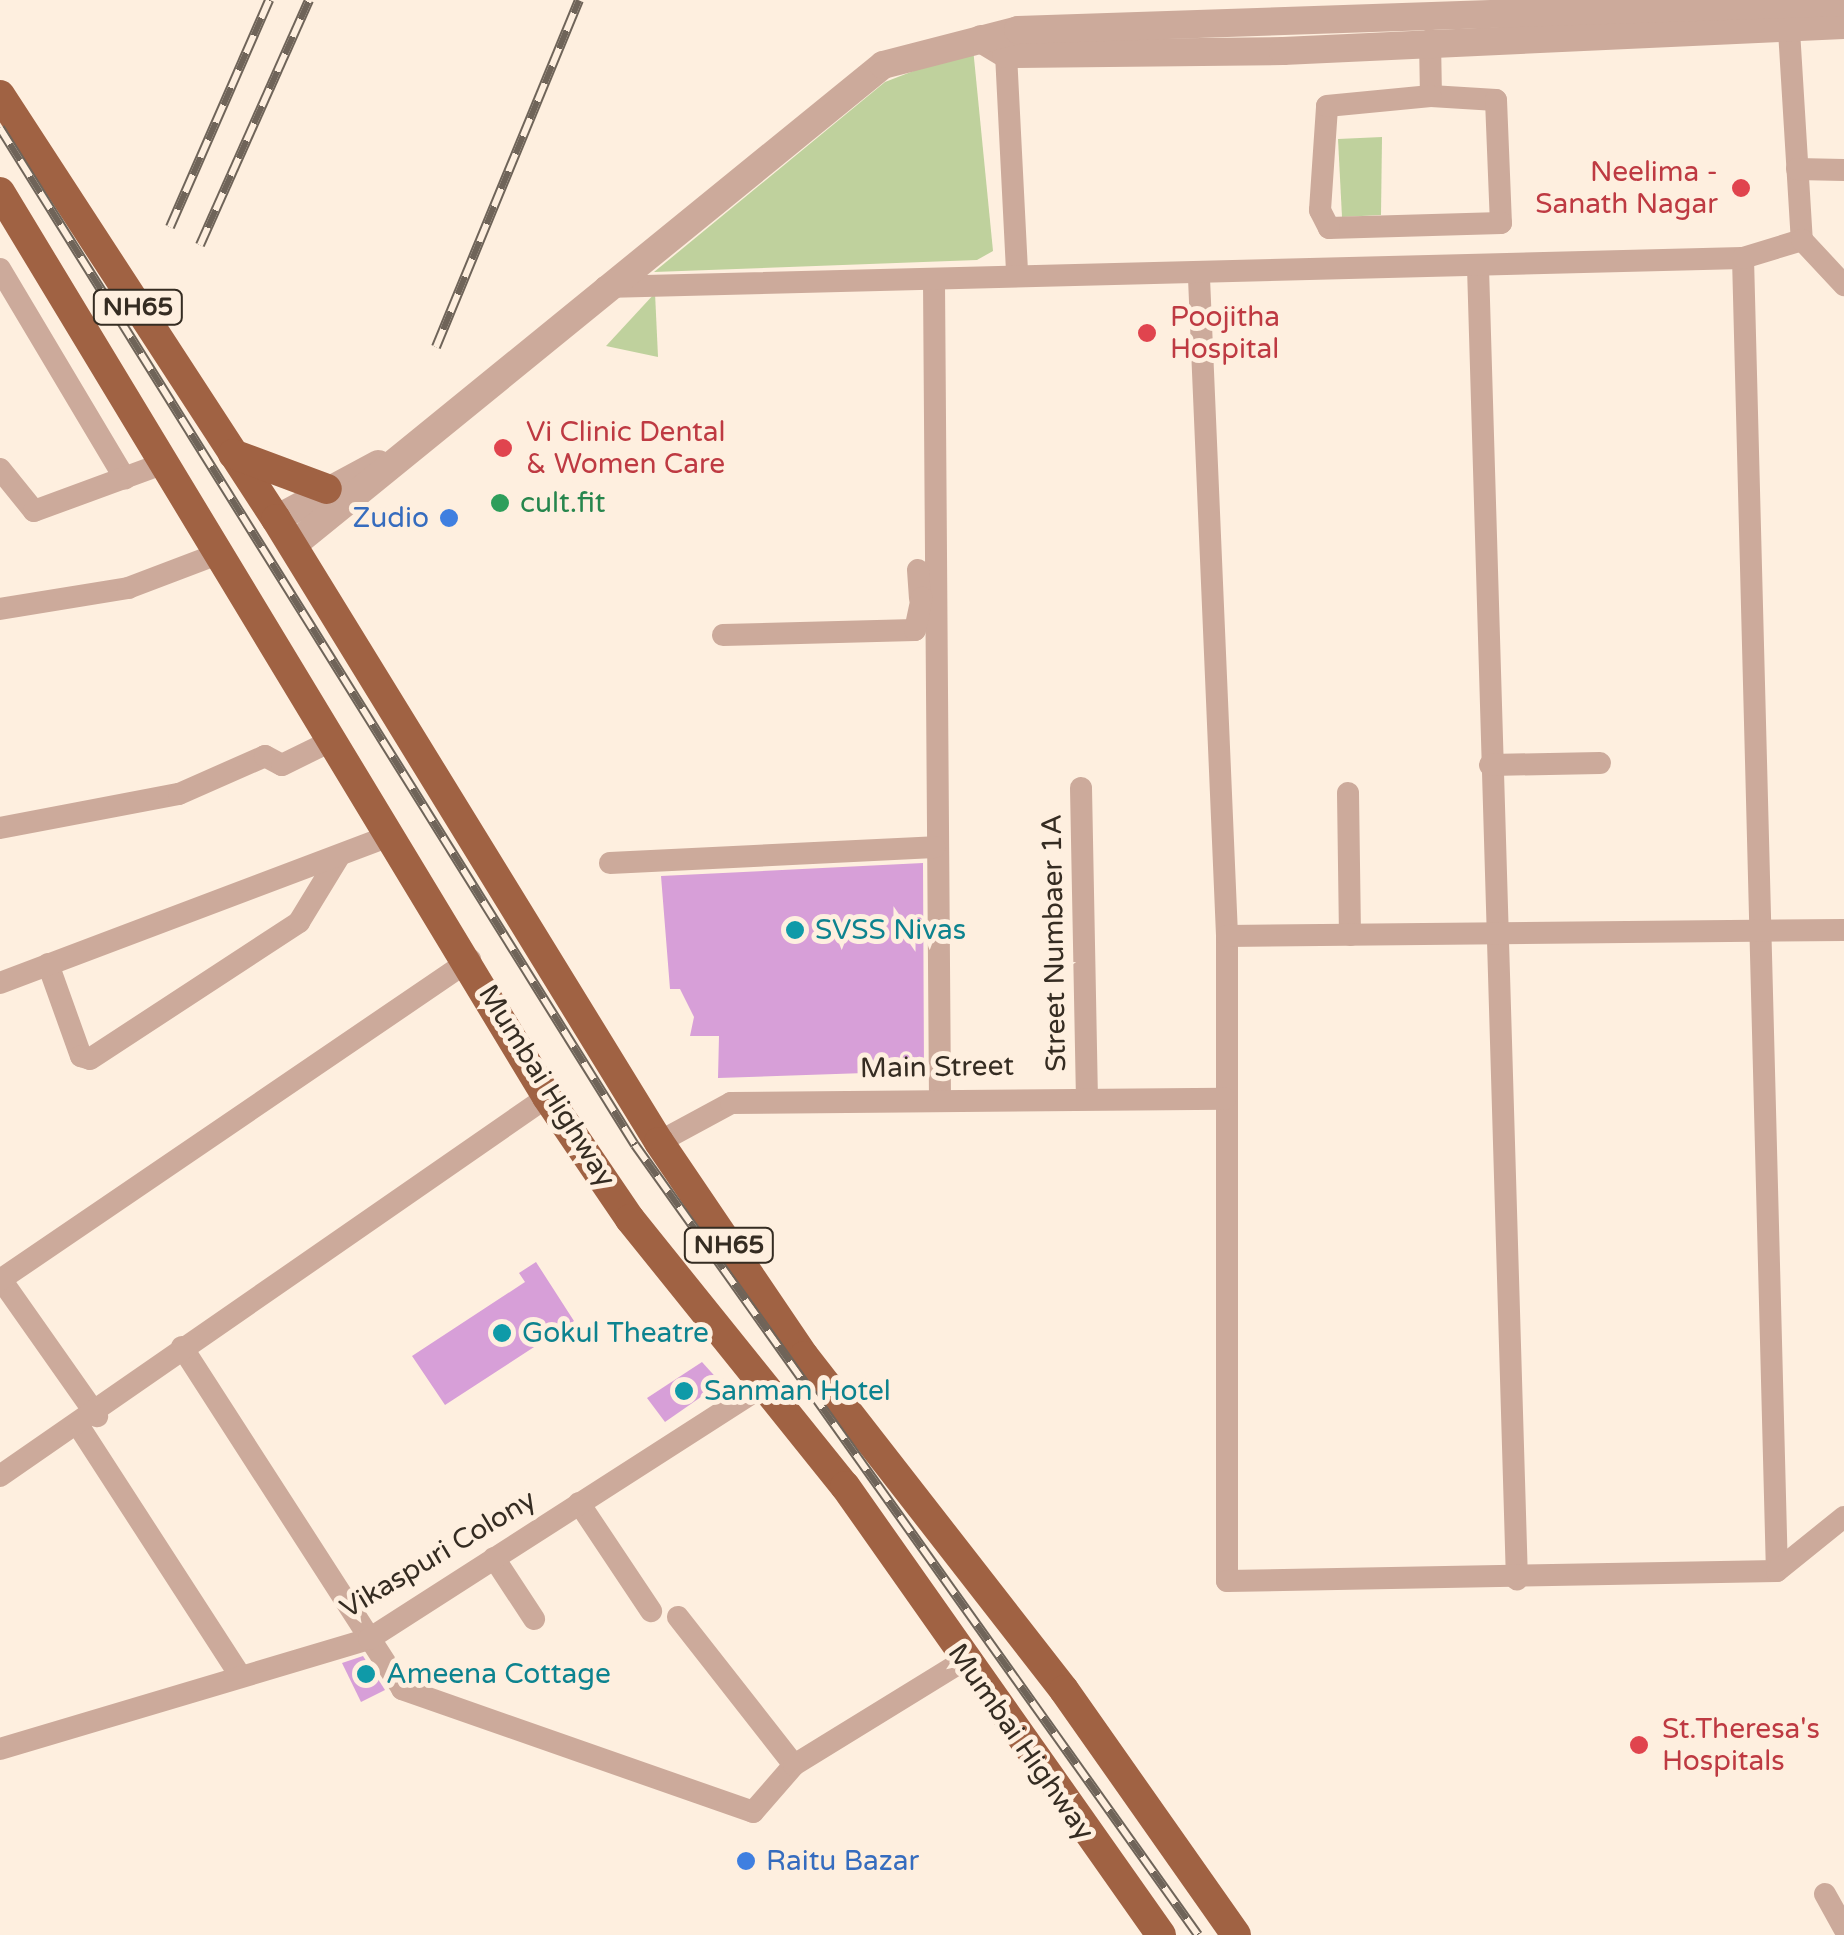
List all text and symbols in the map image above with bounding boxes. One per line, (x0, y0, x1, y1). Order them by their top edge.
place label: Neelima - Sanath Nagar (1535, 155, 1718, 221)
marker: Neelima - Sanath Nagar (1728, 175, 1754, 201)
road number: NH65 (90, 287, 186, 327)
place label: Poojitha Hospital (1170, 300, 1280, 366)
marker: Poojitha Hospital (1134, 320, 1160, 346)
place label: Vi Clinic Dental & Women Care (526, 415, 725, 481)
marker: Vi Clinic Dental & Women Care (490, 435, 516, 461)
place label: cult.fit (520, 486, 605, 520)
marker: cult.fit (489, 492, 511, 514)
place label: Zudio (352, 501, 429, 535)
marker: Zudio (438, 507, 460, 529)
street label: Street Numbaer 1A (1035, 814, 1073, 1072)
place label: SVSS Nivas (815, 913, 966, 947)
marker: SVSS Nivas (784, 919, 806, 941)
street label: Mumbai Highway (471, 979, 623, 1193)
street label: Main Street (860, 1049, 1014, 1085)
road number: NH65 (682, 1225, 776, 1265)
place label: Gokul Theatre (522, 1316, 709, 1350)
marker: Gokul Theatre (491, 1322, 513, 1344)
place label: Sanman Hotel (704, 1374, 891, 1408)
marker: Sanman Hotel (673, 1380, 695, 1402)
street label: Vikaspuri Colony (334, 1482, 542, 1626)
street label: Mumbai Highway (941, 1637, 1101, 1847)
place label: Ameena Cottage (386, 1657, 611, 1691)
marker: Ameena Cottage (355, 1663, 377, 1685)
place label: St.Theresa's Hospitals (1662, 1712, 1820, 1778)
marker: St.Theresa's Hospitals (1626, 1732, 1652, 1758)
place label: Raitu Bazar (766, 1844, 919, 1878)
marker: Raitu Bazar (735, 1850, 757, 1872)

